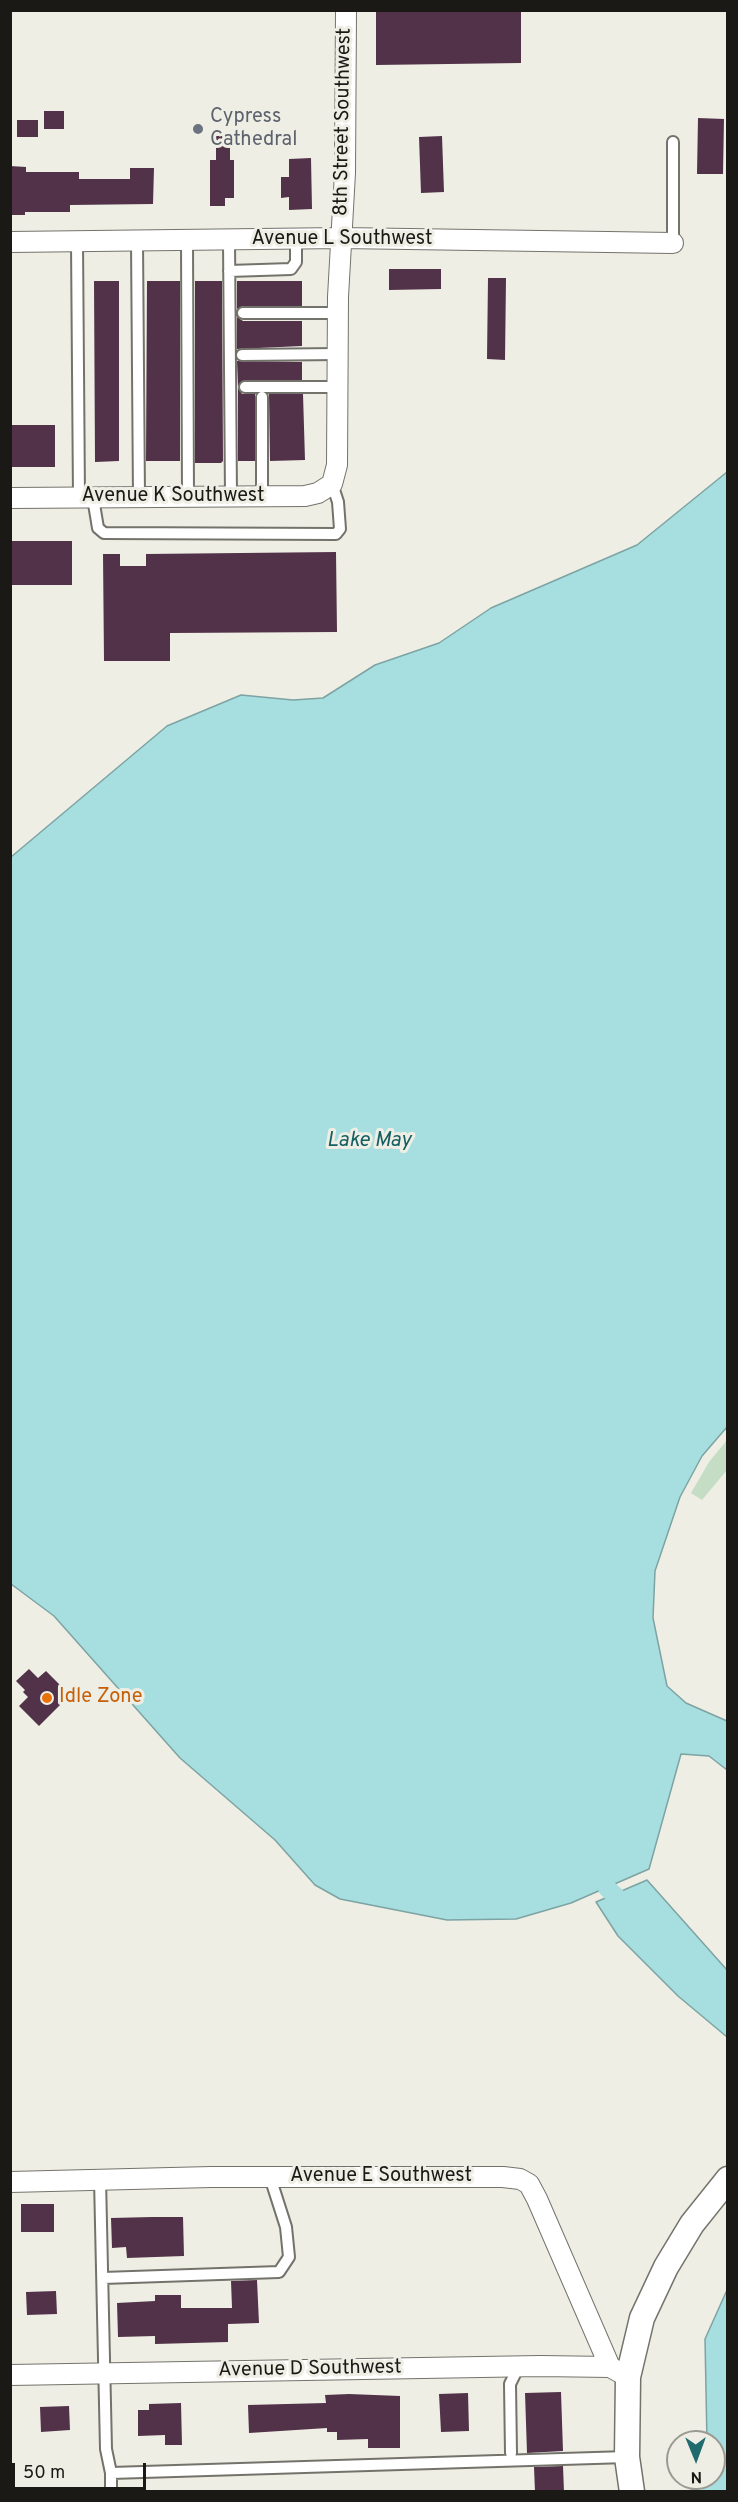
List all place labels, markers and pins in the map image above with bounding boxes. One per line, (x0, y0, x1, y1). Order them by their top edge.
place label: Cypress Cathedral (210, 106, 297, 153)
marker: Cypress Cathedral (191, 122, 205, 136)
place label: Idle Zone (59, 1686, 143, 1710)
marker: Idle Zone (40, 1691, 54, 1705)

